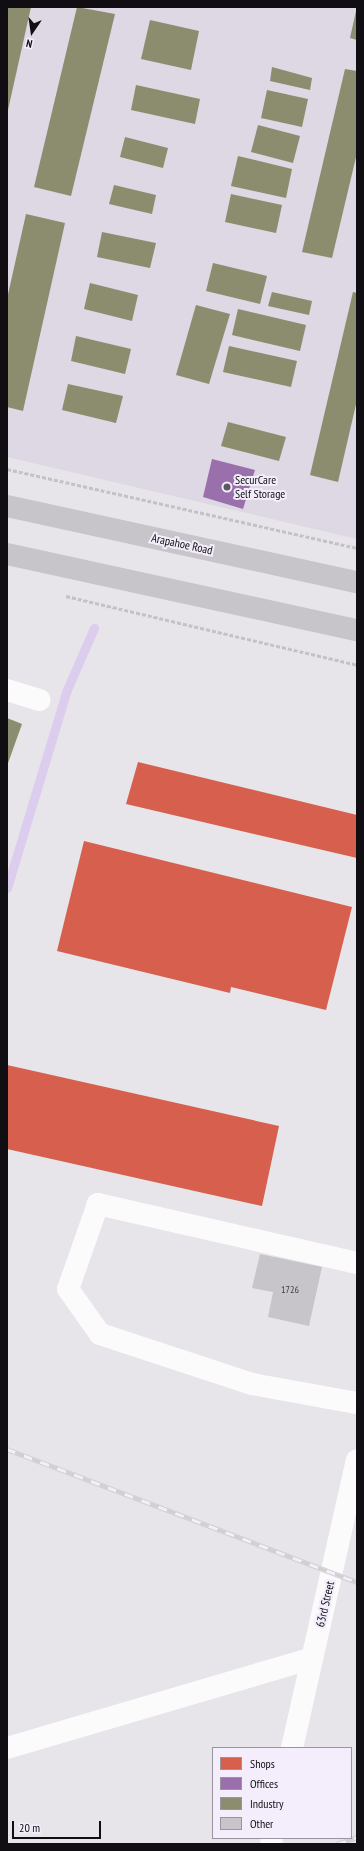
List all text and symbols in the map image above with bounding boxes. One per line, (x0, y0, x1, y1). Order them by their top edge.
north arrow (12, 12, 52, 52)
text: N (25, 36, 34, 51)
place label: SecurCare Self Storage (235, 473, 285, 501)
marker: SecurCare Self Storage (222, 482, 232, 492)
street label: Arapahoe Road (150, 530, 214, 558)
house number: 1726 (281, 1284, 299, 1296)
street label: 63rd Street (313, 1580, 337, 1628)
legend (212, 1747, 352, 1839)
text: Shops (250, 1756, 275, 1771)
text: Offices (250, 1776, 278, 1791)
text: Industry (250, 1796, 284, 1811)
scale bar (14, 1813, 103, 1839)
text: Other (250, 1816, 273, 1831)
text: 20 m (19, 1820, 40, 1835)

